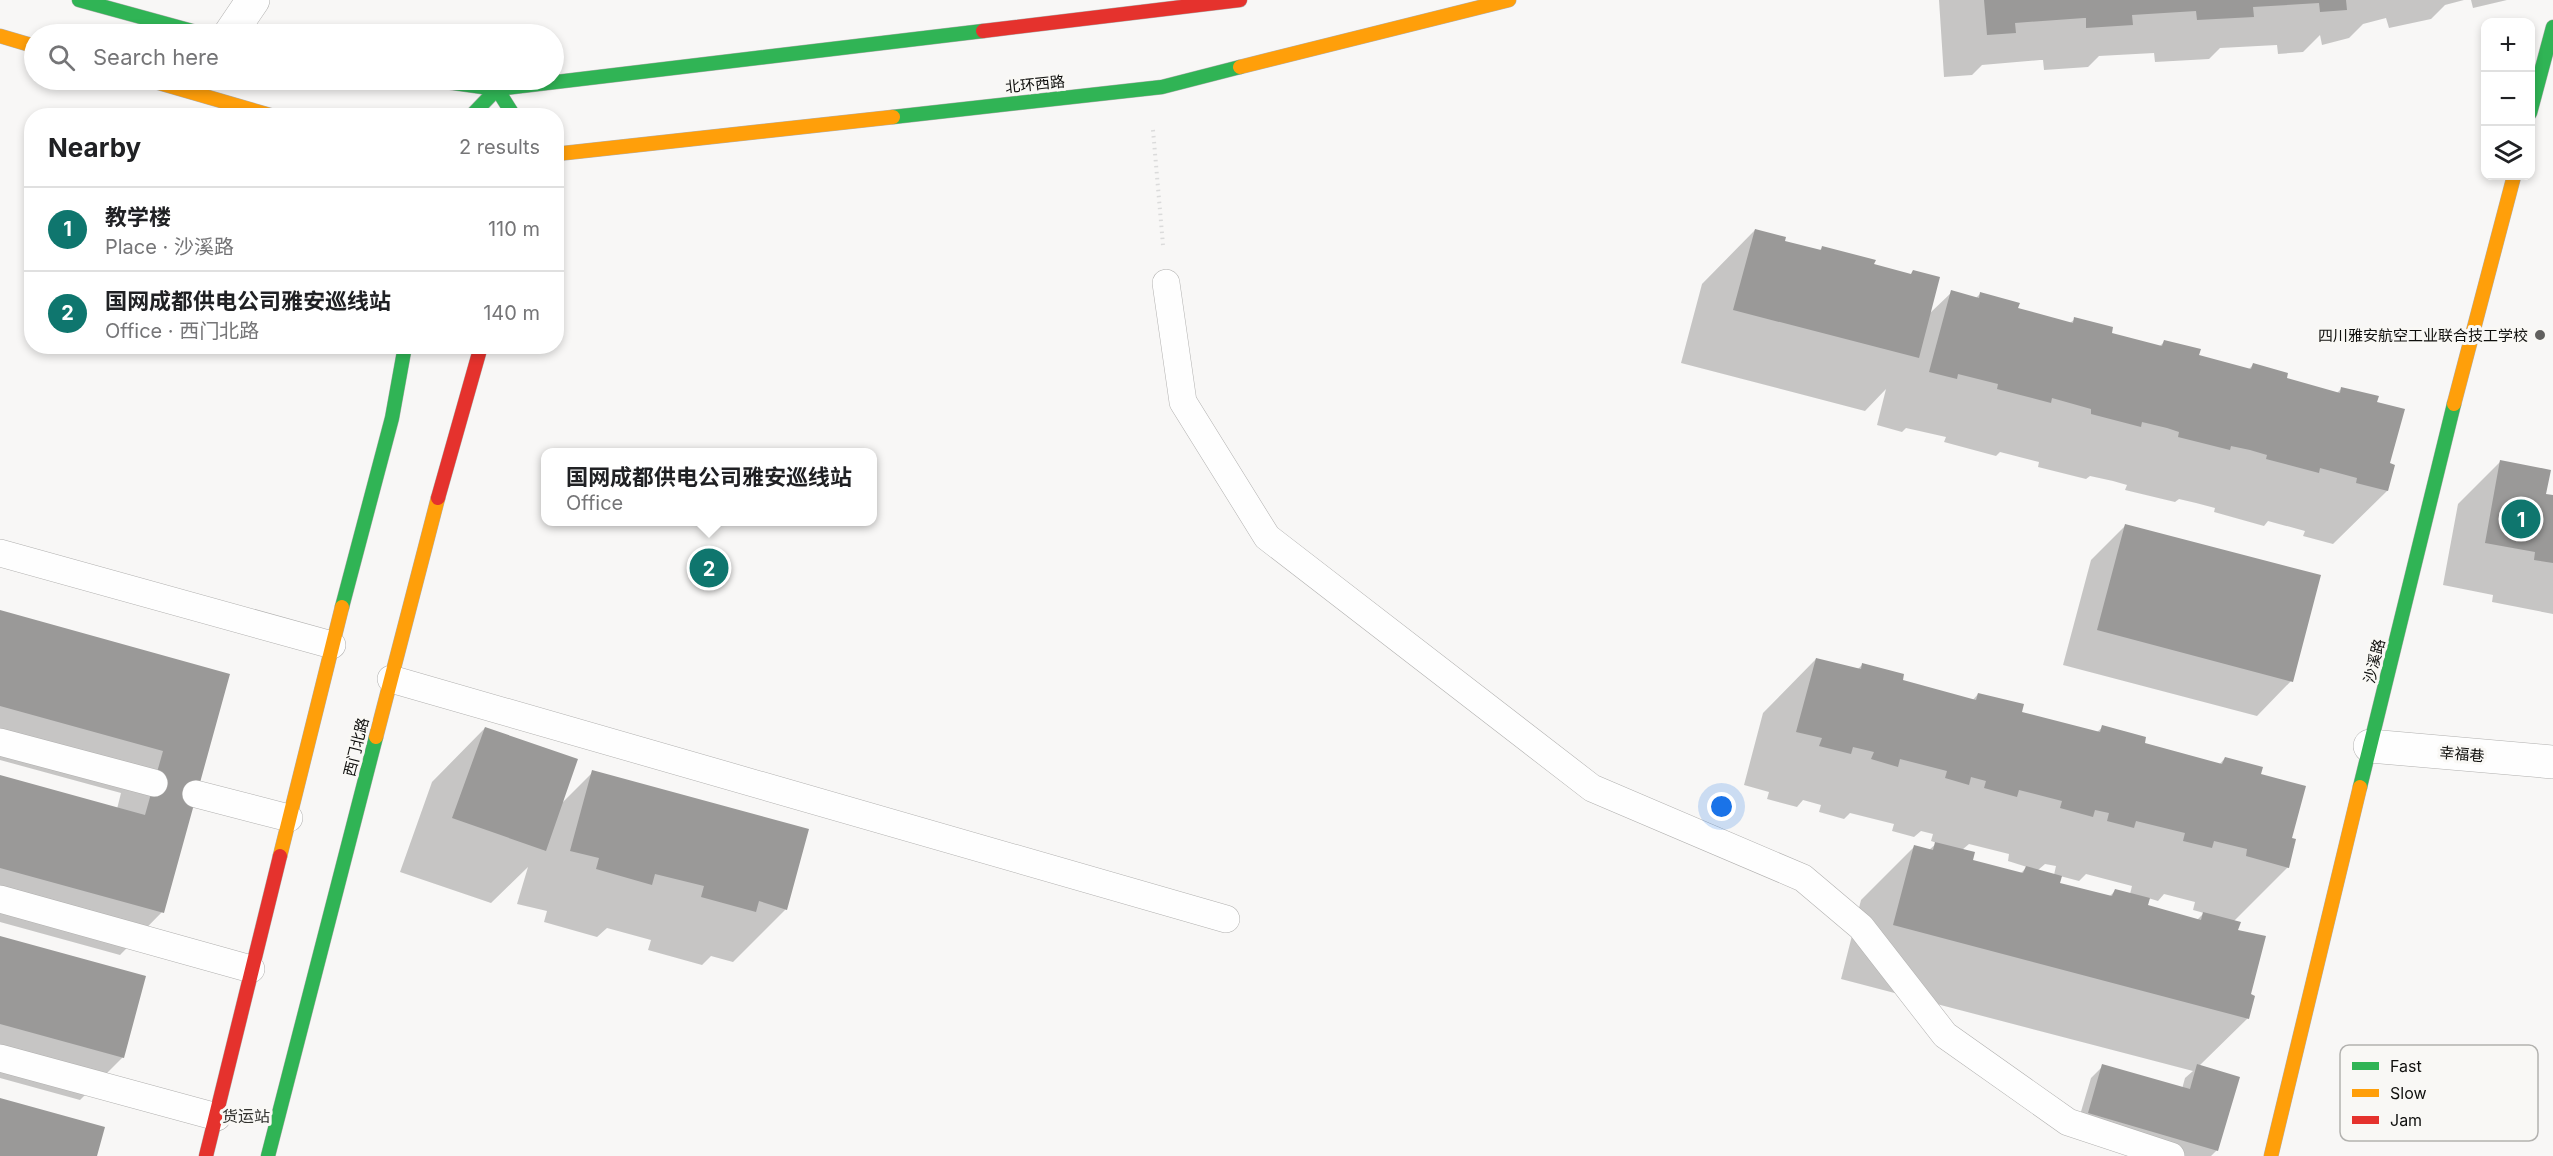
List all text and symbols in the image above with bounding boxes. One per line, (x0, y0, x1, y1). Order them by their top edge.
map controls (2481, 18, 2535, 180)
button: + (2481, 18, 2535, 72)
search box (24, 24, 564, 90)
icon: search (45, 41, 78, 74)
text: Search here (93, 44, 219, 70)
street label: 北环西路 (1004, 71, 1066, 97)
button: − (2481, 72, 2535, 126)
button: layers (2481, 126, 2535, 180)
text: Nearby (48, 132, 141, 163)
text: 2 results (459, 135, 540, 159)
text: 教学楼 (105, 204, 171, 230)
text: 1 (63, 217, 72, 241)
text: 110 m (488, 217, 540, 241)
text: Place · 沙溪路 (105, 235, 234, 259)
text: 国网成都供电公司雅安巡线站 (105, 288, 391, 314)
text: 2 (61, 301, 74, 325)
text: 140 m (483, 301, 540, 325)
text: Office · 西门北路 (105, 319, 259, 343)
place label: 四川雅安航空工业联合技工学校 (2318, 326, 2528, 345)
marker: 四川雅安航空工业联合技工学校 (2533, 328, 2547, 342)
popup (541, 448, 877, 526)
text: 国网成都供电公司雅安巡线站 (566, 464, 852, 490)
text: Office (566, 491, 623, 515)
pin: 1 (2502, 496, 2540, 542)
pin: 2 (690, 546, 728, 590)
street label: 沙溪路 (2359, 637, 2389, 685)
street label: 西门北路 (340, 716, 372, 778)
street label: 幸福巷 (2439, 743, 2485, 765)
your location (1707, 792, 1736, 821)
legend (2340, 1045, 2538, 1141)
text: Fast (2390, 1056, 2422, 1076)
text: Slow (2390, 1083, 2427, 1103)
district label: 货运站 (222, 1106, 270, 1126)
text: Jam (2390, 1110, 2422, 1130)

